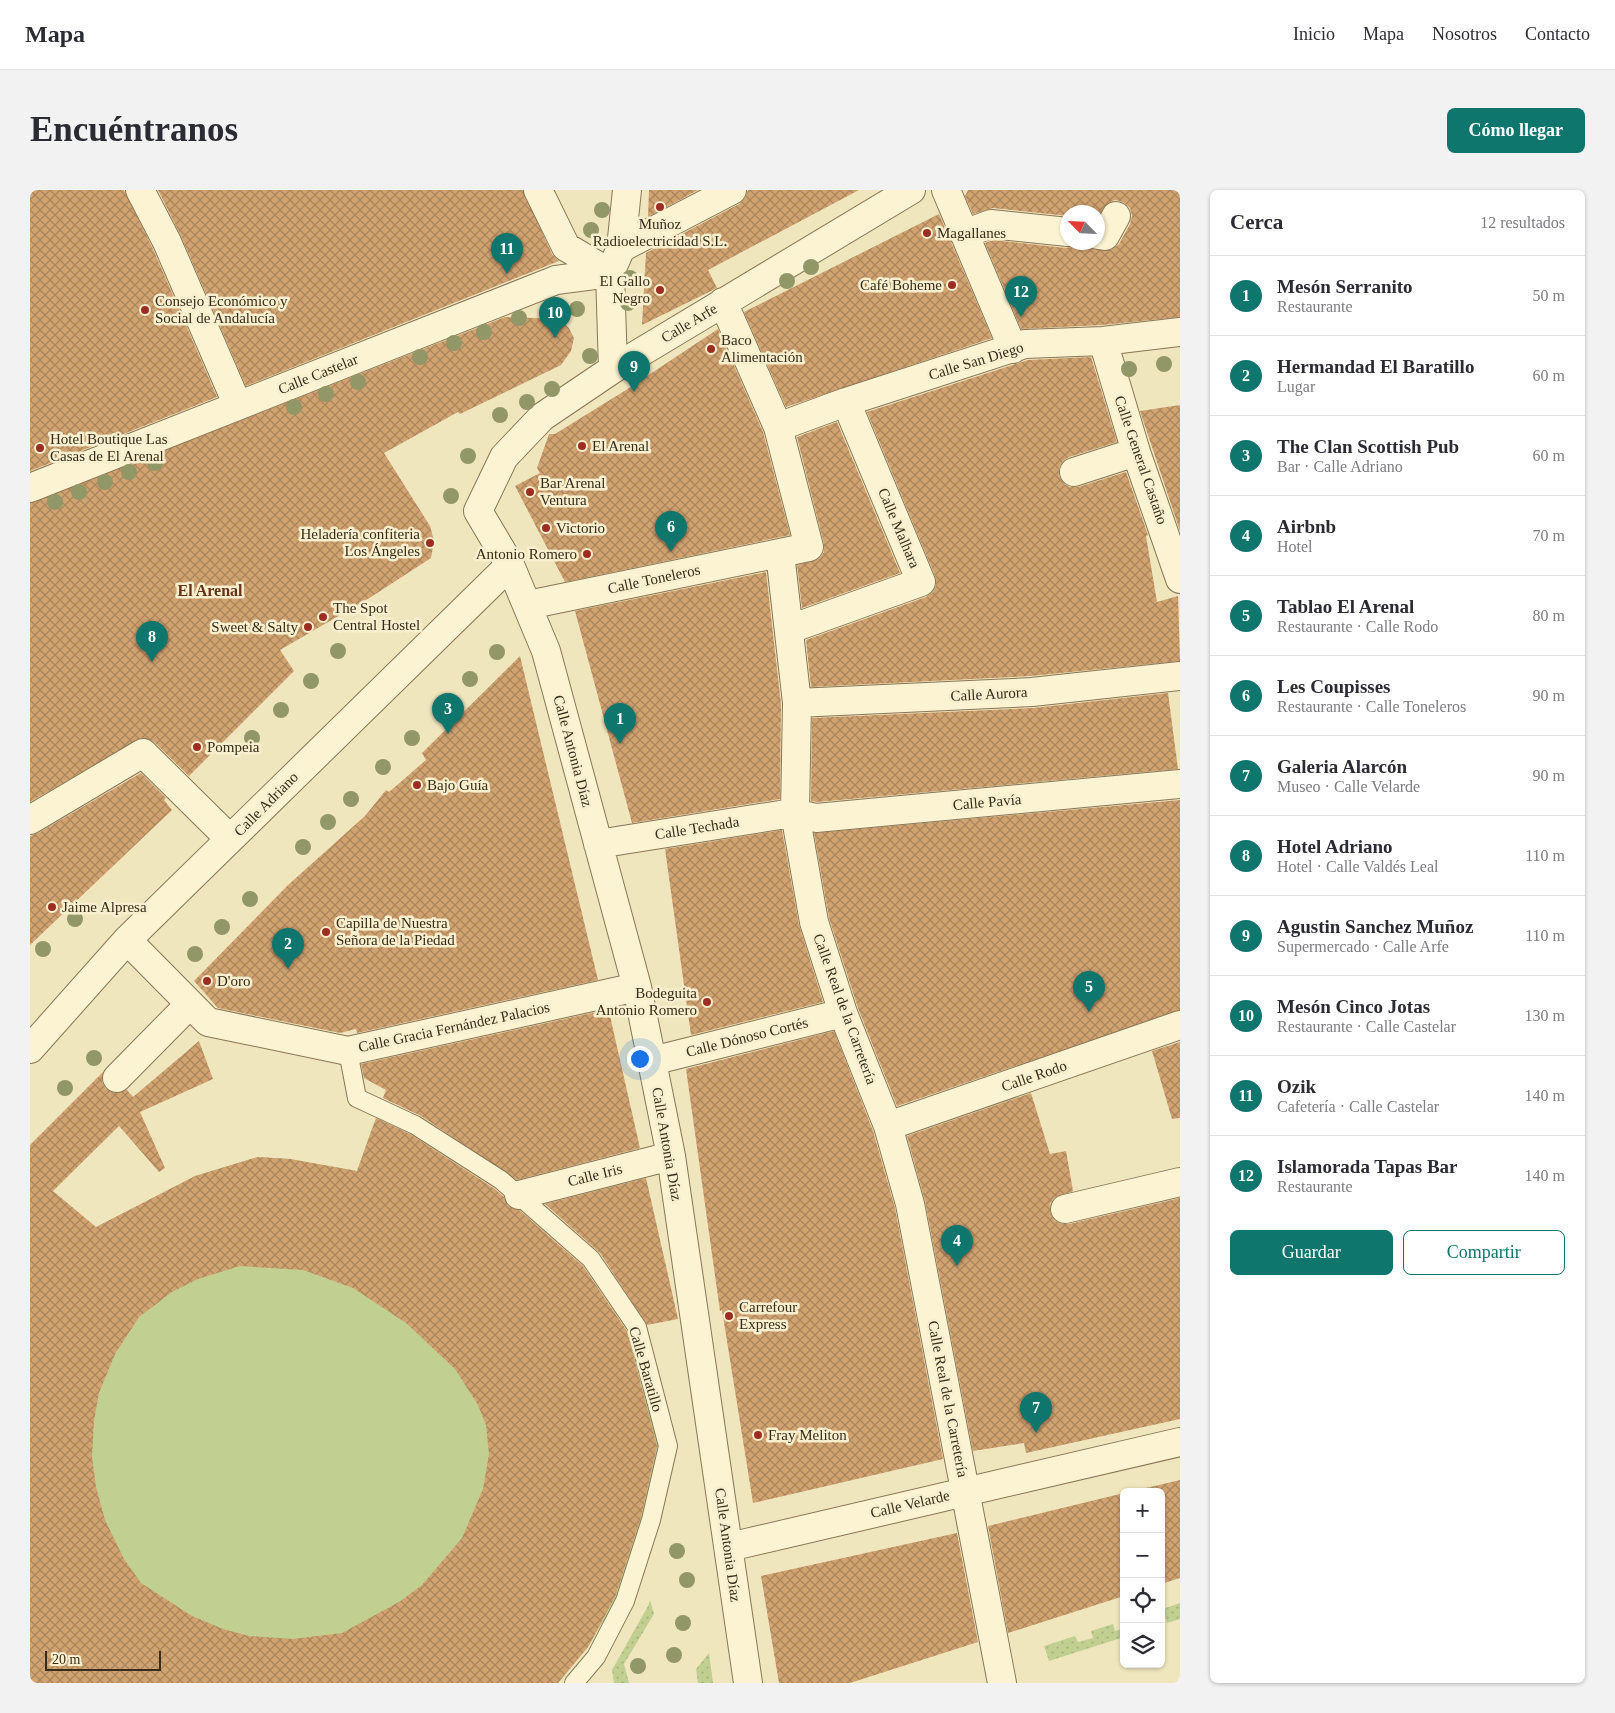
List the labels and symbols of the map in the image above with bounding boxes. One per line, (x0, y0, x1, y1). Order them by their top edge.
marker: Muñoz Radioelectricidad S.L. (654, 201, 666, 213)
north arrow (1060, 205, 1105, 250)
place label: Muñoz Radioelectricidad S.L. (593, 216, 727, 249)
place label: Magallanes (937, 225, 1006, 241)
marker: Magallanes (921, 227, 933, 239)
pin: 11 (491, 233, 523, 274)
place label: El Gallo Negro (600, 273, 650, 306)
pin: 12 (1005, 276, 1037, 317)
place label: Café Boheme (860, 277, 942, 293)
marker: Café Boheme (946, 279, 958, 291)
marker: El Gallo Negro (654, 284, 666, 296)
place label: Consejo Económico y Social de Andalucía (155, 293, 288, 326)
pin: 10 (539, 297, 571, 338)
street label: Calle Arfe (658, 300, 720, 346)
marker: Consejo Económico y Social de Andalucía (139, 304, 151, 316)
place label: Baco Alimentación (721, 332, 803, 365)
street label: Calle San Diego (927, 339, 1025, 383)
marker: Baco Alimentación (705, 343, 717, 355)
street label: Calle Castelar (276, 351, 360, 397)
pin: 9 (618, 351, 650, 392)
street label: Calle General Castaño (1111, 394, 1171, 526)
place label: Hotel Boutique Las Casas de El Arenal (50, 431, 168, 464)
place label: El Arenal (592, 438, 649, 454)
marker: El Arenal (576, 440, 588, 452)
marker: Hotel Boutique Las Casas de El Arenal (34, 442, 46, 454)
place label: Bar Arenal Ventura (540, 475, 605, 508)
marker: Bar Arenal Ventura (524, 486, 536, 498)
street label: Calle Malhara (875, 486, 923, 571)
pin: 6 (655, 511, 687, 552)
place label: Victorio (556, 520, 605, 536)
marker: Victorio (540, 522, 552, 534)
place label: Heladería confiteria Los Ángeles (300, 526, 420, 559)
marker: Heladería confiteria Los Ángeles (424, 537, 436, 549)
place label: Antonio Romero (476, 546, 577, 562)
marker: Antonio Romero (581, 548, 593, 560)
street label: Calle Toneleros (606, 561, 702, 597)
district label: El Arenal (177, 582, 243, 599)
place label: The Spot Central Hostel (333, 600, 420, 633)
marker: The Spot Central Hostel (317, 611, 329, 623)
place label: Sweet & Salty (211, 619, 298, 635)
pin: 8 (136, 621, 168, 662)
marker: Sweet & Salty (302, 621, 314, 633)
street label: Calle Aurora (950, 684, 1028, 704)
pin: 3 (432, 693, 464, 734)
street label: Calle Antonia Díaz (550, 693, 596, 809)
pin: 1 (604, 703, 636, 744)
place label: Pompeia (207, 739, 260, 755)
marker: Pompeia (191, 741, 203, 753)
street label: Calle Adriano (231, 769, 301, 839)
place label: Bajo Guía (427, 777, 489, 793)
marker: Bajo Guía (411, 779, 423, 791)
street label: Calle Pavía (952, 791, 1022, 813)
street label: Calle Techada (654, 813, 741, 843)
place label: Jaime Alpresa (62, 899, 147, 915)
marker: Jaime Alpresa (46, 901, 58, 913)
place label: Capilla de Nuestra Señora de la Piedad (336, 915, 455, 948)
marker: Capilla de Nuestra Señora de la Piedad (320, 926, 332, 938)
pin: 2 (272, 928, 304, 969)
street label: Calle Real de la Carretería (810, 932, 880, 1087)
pin: 5 (1073, 971, 1105, 1012)
place label: D'oro (217, 973, 251, 989)
marker: D'oro (201, 975, 213, 987)
place label: Bodeguita Antonio Romero (596, 985, 697, 1018)
marker: Bodeguita Antonio Romero (701, 996, 713, 1008)
street label: Calle Gracia Fernández Palacios (357, 999, 551, 1055)
street label: Calle Dónoso Cortés (684, 1014, 810, 1060)
your location (627, 1046, 653, 1072)
street label: Calle Rodo (999, 1057, 1069, 1095)
street label: Calle Antonia Díaz (649, 1086, 685, 1202)
street label: Calle Iris (566, 1160, 624, 1189)
pin: 4 (941, 1225, 973, 1266)
place label: Carrefour Express (739, 1299, 797, 1332)
marker: Carrefour Express (723, 1310, 735, 1322)
street label: Calle Real de la Carretería (925, 1319, 971, 1479)
street label: Calle Baratillo (626, 1325, 666, 1413)
pin: 7 (1020, 1392, 1052, 1433)
place label: Fray Meliton (768, 1427, 847, 1443)
marker: Fray Meliton (752, 1429, 764, 1441)
street label: Calle Antonia Díaz (712, 1487, 744, 1603)
street label: Calle Velarde (869, 1487, 952, 1521)
scale bar (45, 1648, 161, 1671)

